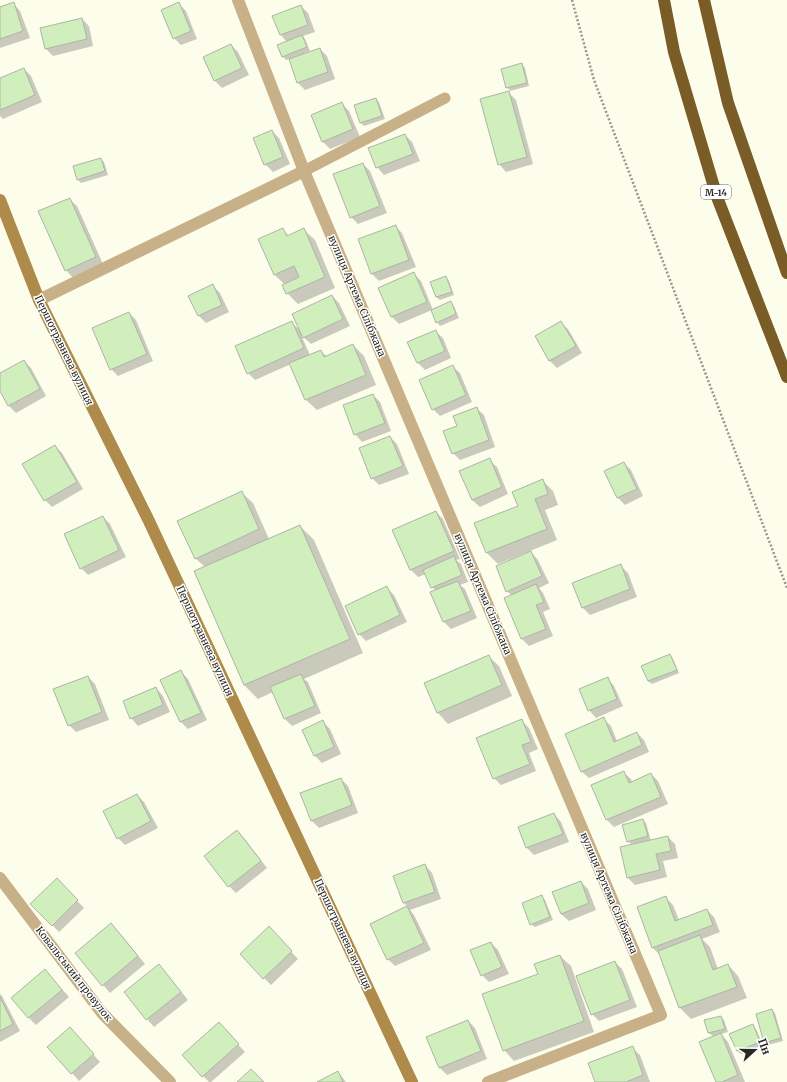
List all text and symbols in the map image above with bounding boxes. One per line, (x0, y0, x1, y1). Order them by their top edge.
road number: М-14 (701, 185, 731, 199)
street label: вулиця Артема Сілібжана (325, 233, 389, 359)
street label: Першотравнева вулиця (32, 293, 96, 407)
street label: вулиця Артема Сілібжана (451, 531, 515, 657)
street label: Першотравнева вулиця (174, 584, 236, 699)
street label: вулиця Артема Сілібжана (577, 830, 641, 956)
street label: Першотравнева вулиця (312, 877, 374, 992)
street label: Ковальський провулок (33, 924, 116, 1025)
north arrow (735, 1030, 775, 1070)
text: Пн (755, 1036, 774, 1057)

